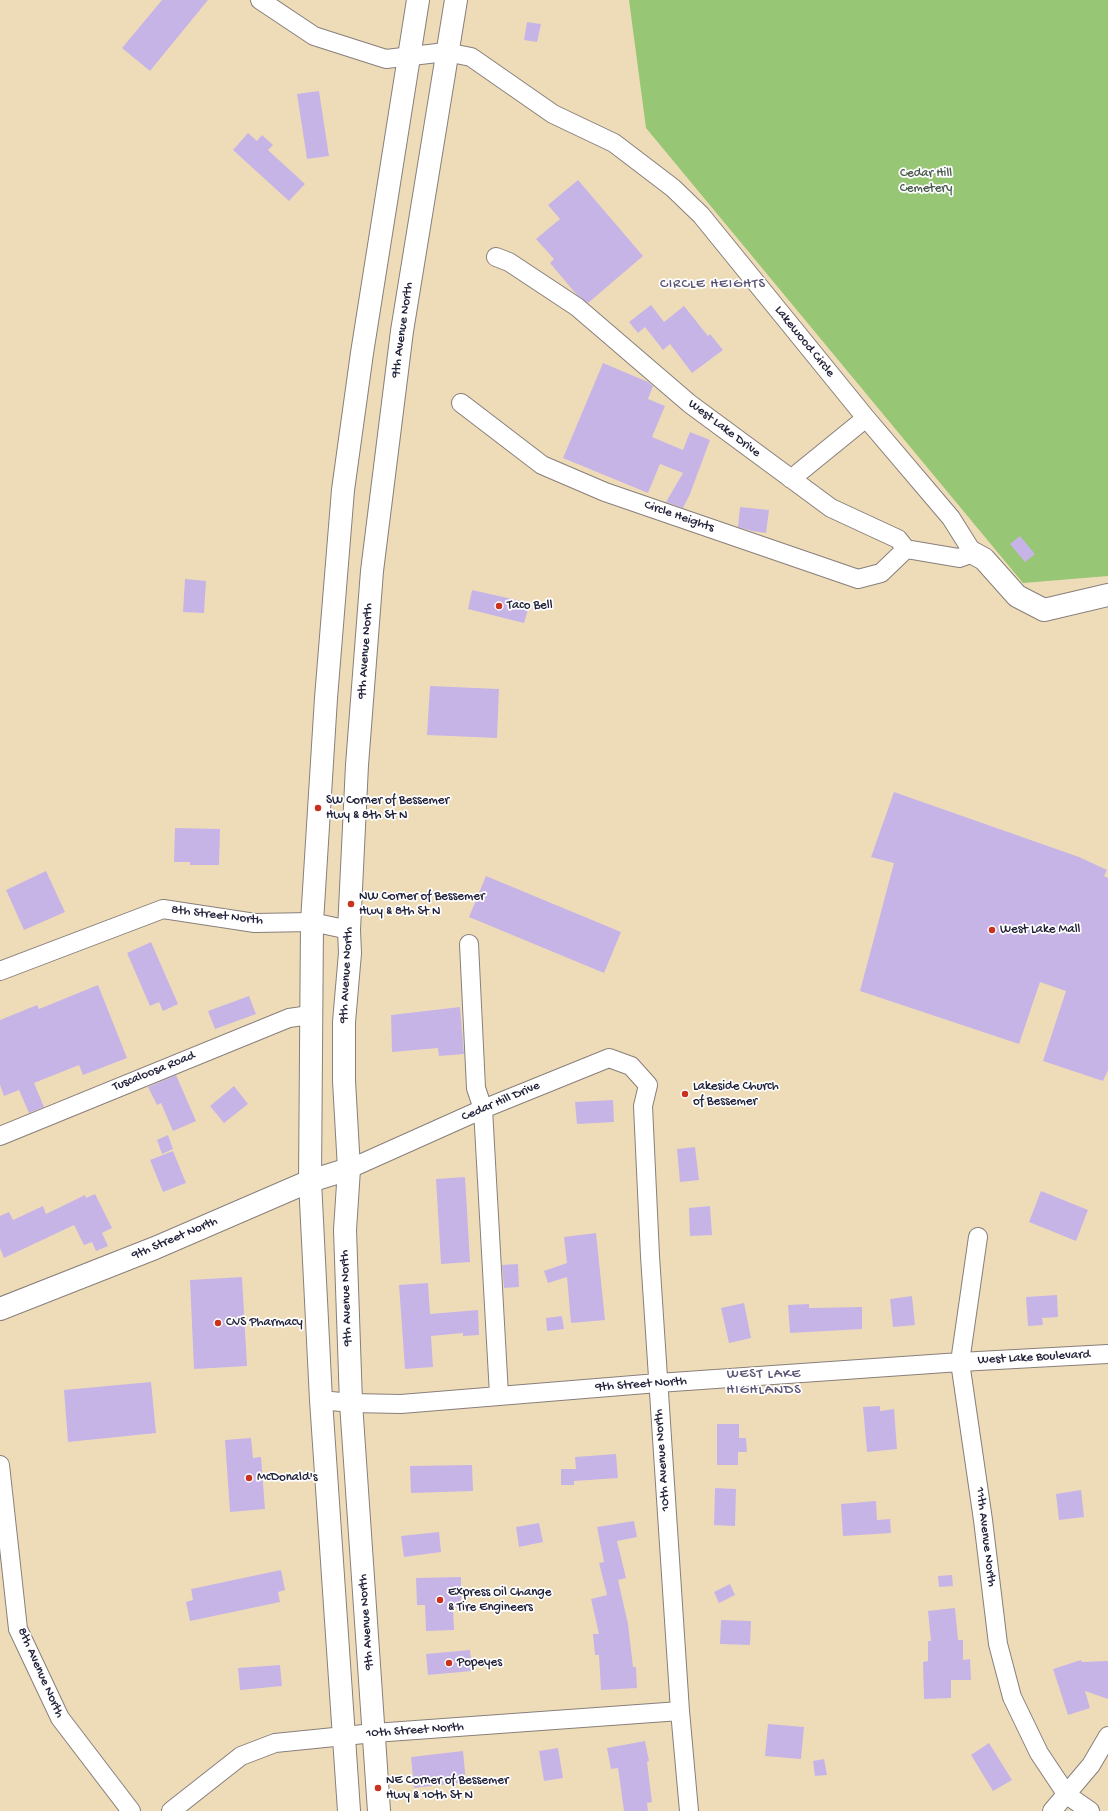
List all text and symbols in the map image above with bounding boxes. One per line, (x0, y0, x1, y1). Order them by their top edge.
park label: Cedar Hill Cemetery (900, 166, 952, 197)
district label: CIRCLE HEIGHTS (660, 277, 766, 293)
street label: 9th Avenue North (389, 281, 417, 379)
street label: Lakewood Circle (770, 303, 838, 381)
street label: West Lake Drive (685, 397, 763, 461)
street label: Circle Heights (642, 498, 716, 536)
place label: Taco Bell (507, 598, 553, 614)
marker: Taco Bell (494, 601, 504, 611)
street label: 9th Avenue North (355, 602, 377, 700)
place label: SW Corner of Bessemer Hwy & 8th St N (326, 793, 449, 824)
marker: SW Corner of Bessemer Hwy & 8th St N (313, 803, 323, 813)
place label: NW Corner of Bessemer Hwy & 8th St N (359, 889, 485, 920)
marker: NW Corner of Bessemer Hwy & 8th St N (346, 899, 356, 909)
street label: 8th Street North (170, 903, 264, 929)
place label: West Lake Mall (1000, 922, 1080, 938)
marker: West Lake Mall (987, 925, 997, 935)
street label: 9th Avenue North (337, 927, 357, 1023)
street label: Tuscaloosa Road (111, 1048, 197, 1096)
street label: Cedar Hill Drive (459, 1078, 543, 1126)
place label: Lakeside Church of Bessemer (693, 1079, 779, 1110)
marker: Lakeside Church of Bessemer (680, 1089, 690, 1099)
street label: 9th Street North (130, 1214, 220, 1264)
street label: 9th Avenue North (338, 1250, 356, 1346)
place label: CVS Pharmacy (226, 1315, 303, 1331)
marker: CVS Pharmacy (213, 1318, 223, 1328)
street label: West Lake Boulevard (977, 1347, 1091, 1369)
district label: WEST LAKE HIGHLANDS (726, 1367, 802, 1400)
street label: 9th Street North (595, 1374, 687, 1396)
street label: 10th Avenue North (652, 1408, 674, 1512)
place label: McDonald's (257, 1470, 318, 1486)
marker: McDonald's (244, 1473, 254, 1483)
street label: 11th Avenue North (971, 1486, 999, 1588)
street label: 9th Avenue North (356, 1573, 378, 1671)
place label: Express Oil Change & Tire Engineers (448, 1585, 551, 1616)
marker: Express Oil Change & Tire Engineers (435, 1595, 445, 1605)
street label: 8th Avenue North (13, 1626, 67, 1720)
place label: Popeyes (457, 1655, 502, 1671)
marker: Popeyes (444, 1658, 454, 1668)
street label: 10th Street North (366, 1720, 464, 1742)
place label: NE Corner of Bessemer Hwy & 10th St N (386, 1773, 509, 1804)
marker: NE Corner of Bessemer Hwy & 10th St N (373, 1783, 383, 1793)

